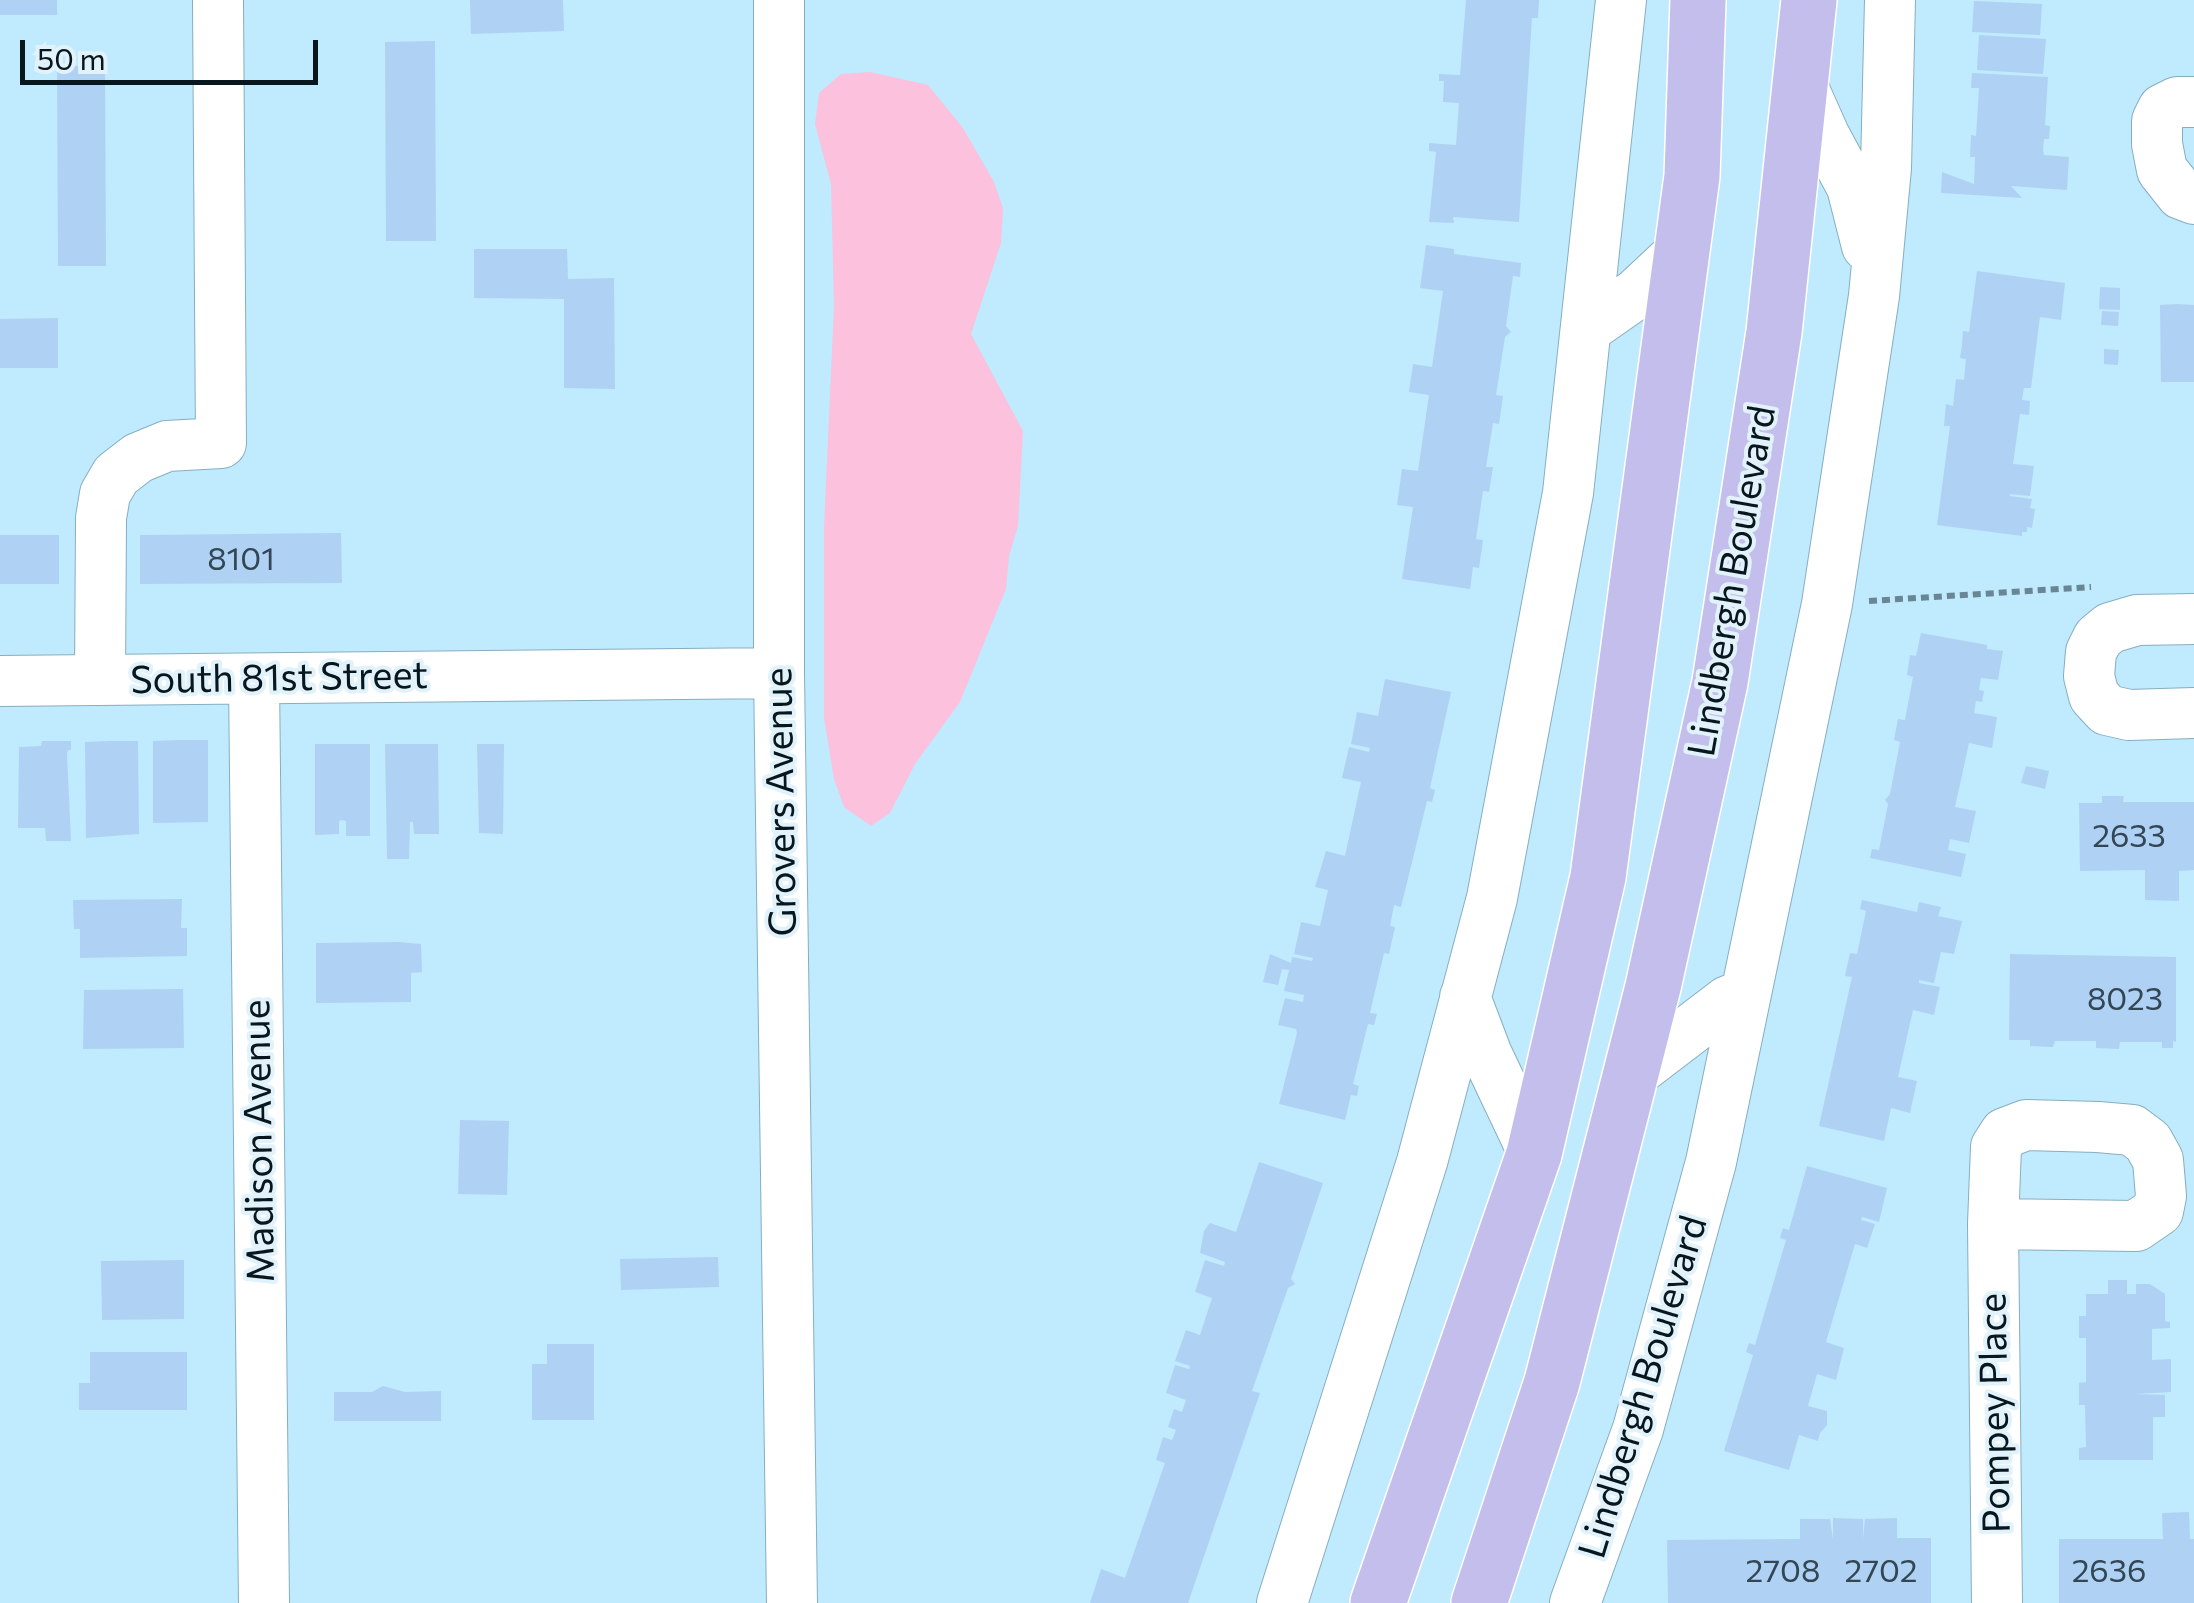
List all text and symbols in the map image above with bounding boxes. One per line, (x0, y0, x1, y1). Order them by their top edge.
scale bar (25, 20, 322, 82)
text: 50 m (37, 39, 106, 76)
street label: Lindbergh Boulevard (1679, 402, 1785, 760)
house number: 8101 (207, 540, 275, 578)
street label: South 81st Street (130, 653, 428, 703)
street label: Grovers Avenue (756, 667, 806, 937)
house number: 2633 (2092, 817, 2166, 855)
house number: 8023 (2087, 980, 2163, 1018)
street label: Madison Avenue (234, 999, 284, 1283)
street label: Lindbergh Boulevard (1569, 1210, 1717, 1564)
street label: Pompey Place (1970, 1293, 2020, 1533)
house number: 2708 (1746, 1552, 1820, 1590)
house number: 2702 (1844, 1552, 1918, 1590)
house number: 2636 (2072, 1552, 2146, 1590)

